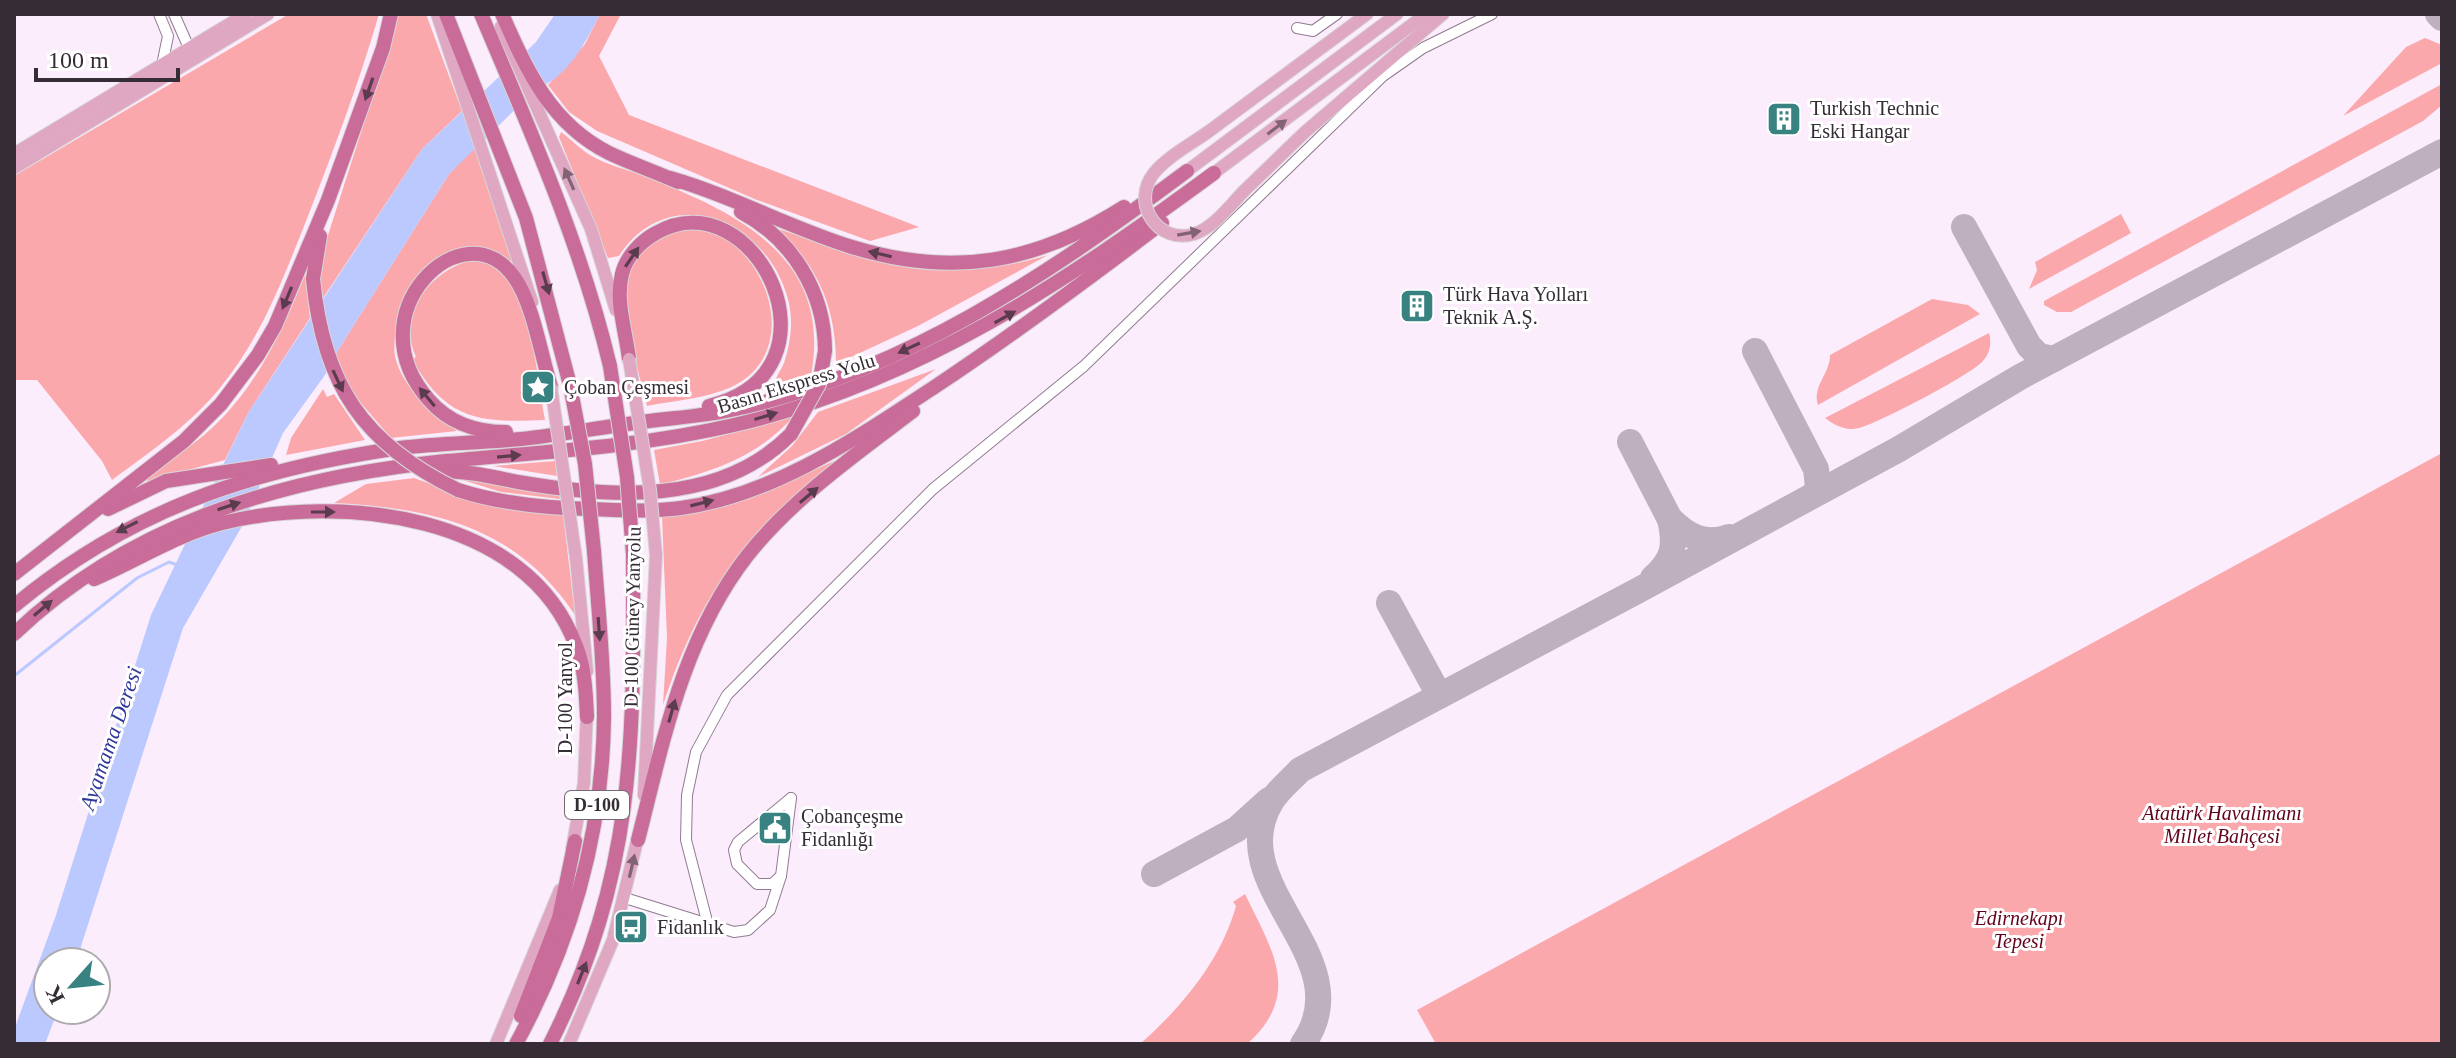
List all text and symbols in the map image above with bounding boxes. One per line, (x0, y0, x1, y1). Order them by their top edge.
scale bar (36, 32, 178, 82)
text: 100 m (48, 47, 109, 73)
one-way arrow (363, 77, 375, 101)
place label: Turkish Technic Eski Hangar (1810, 97, 1939, 143)
building icon: Turkish Technic Eski Hangar (1765, 100, 1803, 138)
one-way arrow (1266, 119, 1287, 135)
one-way arrow (563, 167, 576, 191)
one-way arrow (1177, 227, 1202, 239)
one-way arrow (624, 246, 639, 267)
one-way arrow (867, 247, 892, 259)
one-way arrow (540, 272, 553, 296)
place label: Türk Hava Yolları Teknik A.Ş. (1443, 283, 1588, 329)
one-way arrow (280, 286, 293, 310)
building icon: Türk Hava Yolları Teknik A.Ş. (1398, 287, 1436, 325)
one-way arrow (994, 310, 1016, 324)
one-way arrow (897, 341, 921, 355)
street label: Basın Ekspress Yolu (714, 349, 878, 418)
place icon: Çoban Çeşmesi (519, 368, 557, 406)
one-way arrow (331, 369, 345, 393)
place label: Çoban Çeşmesi (564, 376, 689, 399)
one-way arrow (419, 387, 436, 407)
one-way arrow (754, 409, 778, 422)
one-way arrow (497, 449, 522, 462)
one-way arrow (799, 487, 819, 504)
one-way arrow (689, 496, 714, 508)
one-way arrow (217, 499, 241, 511)
one-way arrow (311, 506, 336, 518)
one-way arrow (116, 521, 139, 534)
street label: D-100 Güney Yanyolu (619, 527, 646, 707)
one-way arrow (33, 600, 53, 617)
one-way arrow (593, 617, 606, 642)
street label: D-100 Yanyol (554, 641, 577, 754)
water label: Ayamama Deresi (74, 663, 147, 815)
one-way arrow (666, 698, 679, 722)
road number: D-100 (565, 791, 629, 819)
park label: Atatürk Havalimanı Millet Bahçesi (2140, 802, 2302, 848)
place label: Çobançeşme Fidanlığı (801, 805, 903, 851)
public building icon: Çobançeşme Fidanlığı (756, 809, 794, 847)
one-way arrow (626, 853, 639, 878)
park label: Edirnekapı Tepesi (1974, 907, 2063, 953)
bus stop icon: Fidanlık (612, 908, 650, 946)
place label: Fidanlık (657, 916, 724, 938)
north arrow (32, 946, 112, 1026)
one-way arrow (576, 961, 589, 985)
text: K (40, 982, 70, 1008)

